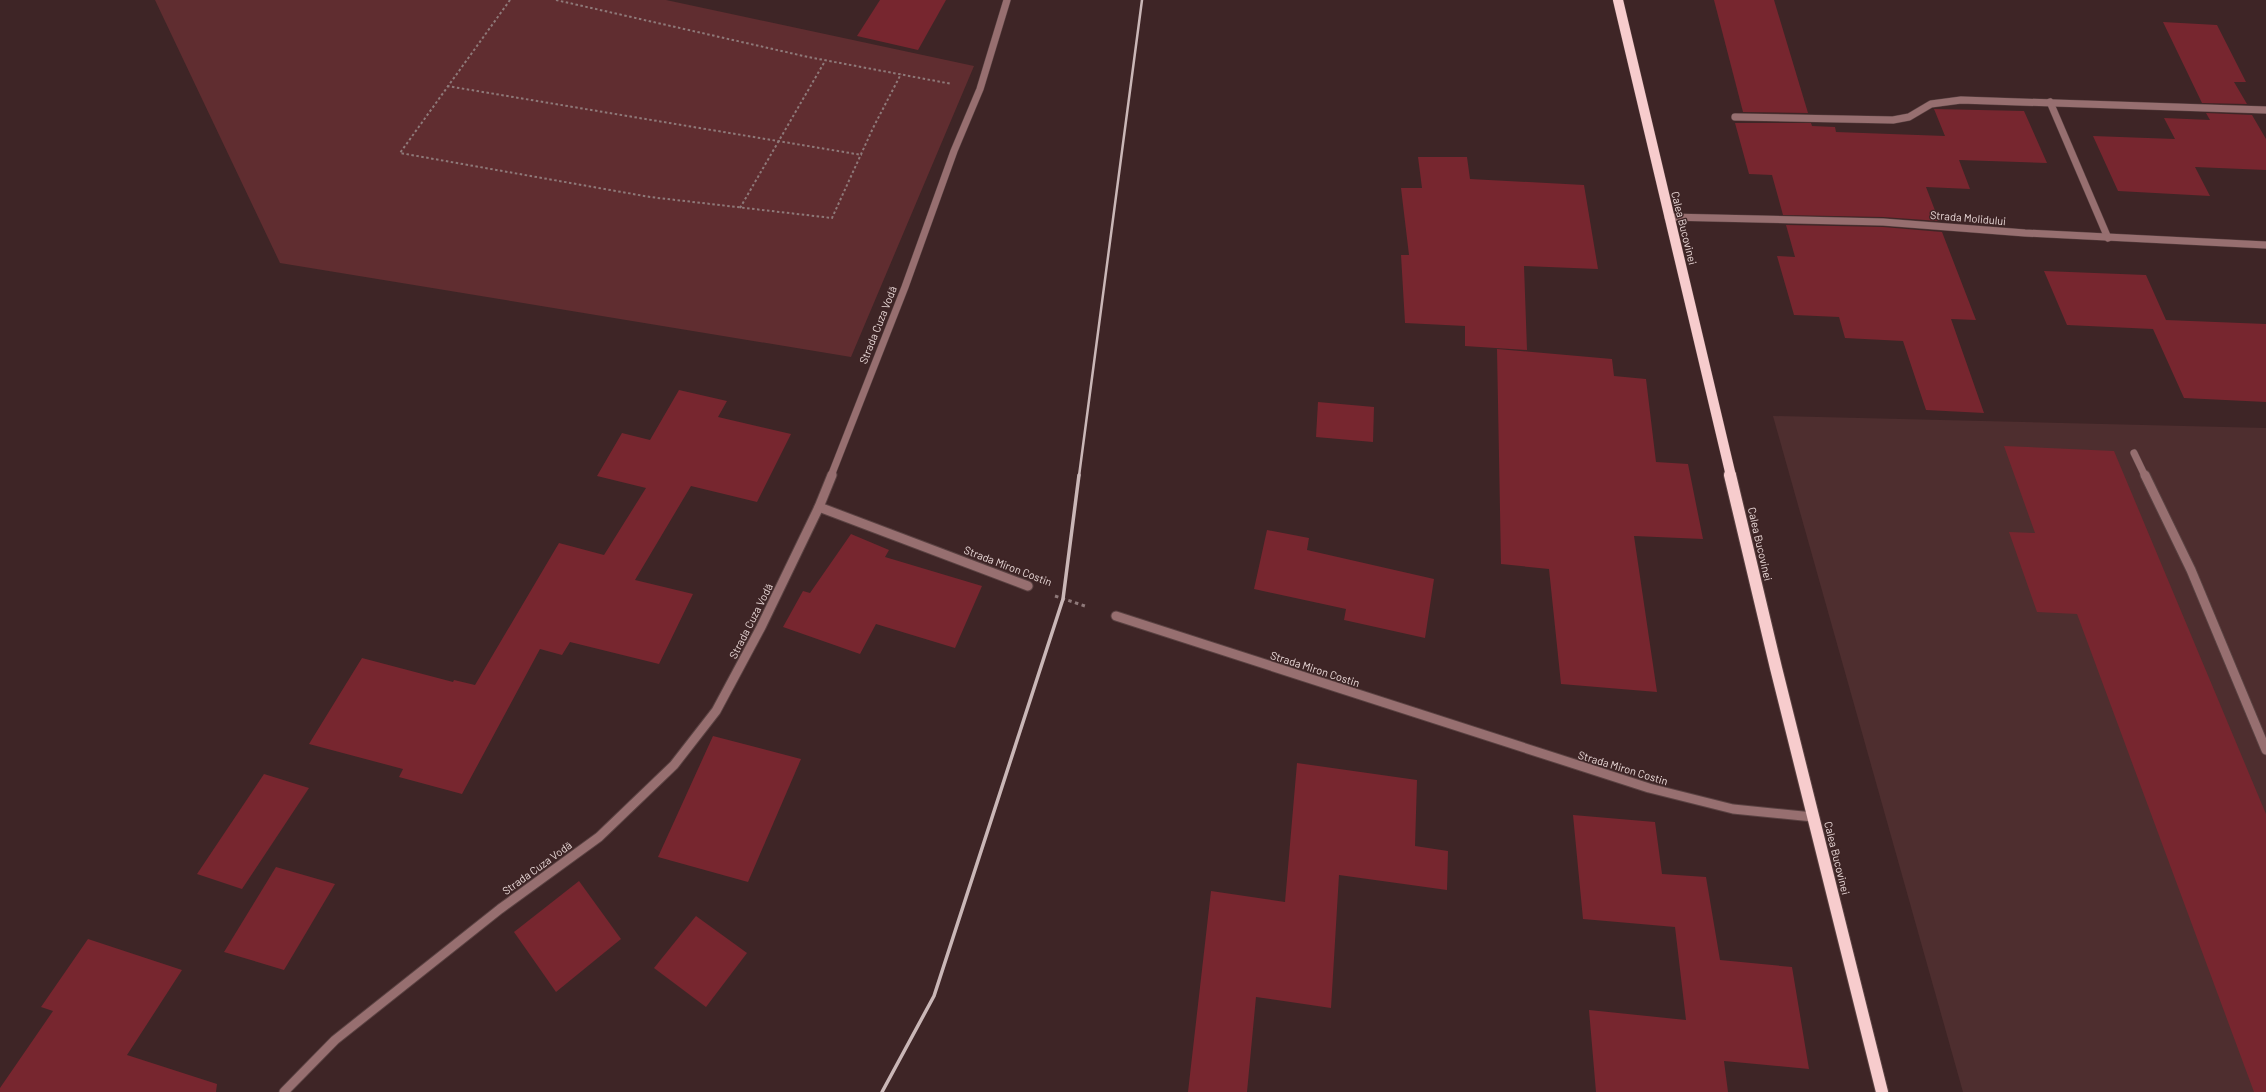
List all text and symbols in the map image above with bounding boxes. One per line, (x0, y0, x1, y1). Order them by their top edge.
street label: Calea Bucovinei (1669, 190, 1700, 266)
street label: Strada Molidului (1930, 208, 2007, 227)
street label: Strada Cuza Vodă (856, 284, 899, 366)
street label: Calea Bucovinei (1746, 506, 1775, 582)
street label: Strada Miron Costin (962, 543, 1054, 588)
street label: Strada Cuza Vodă (726, 581, 775, 661)
street label: Strada Miron Costin (1269, 648, 1362, 689)
street label: Strada Miron Costin (1577, 748, 1670, 787)
street label: Calea Bucovinei (1822, 820, 1853, 896)
street label: Strada Cuza Vodă (499, 838, 574, 897)

